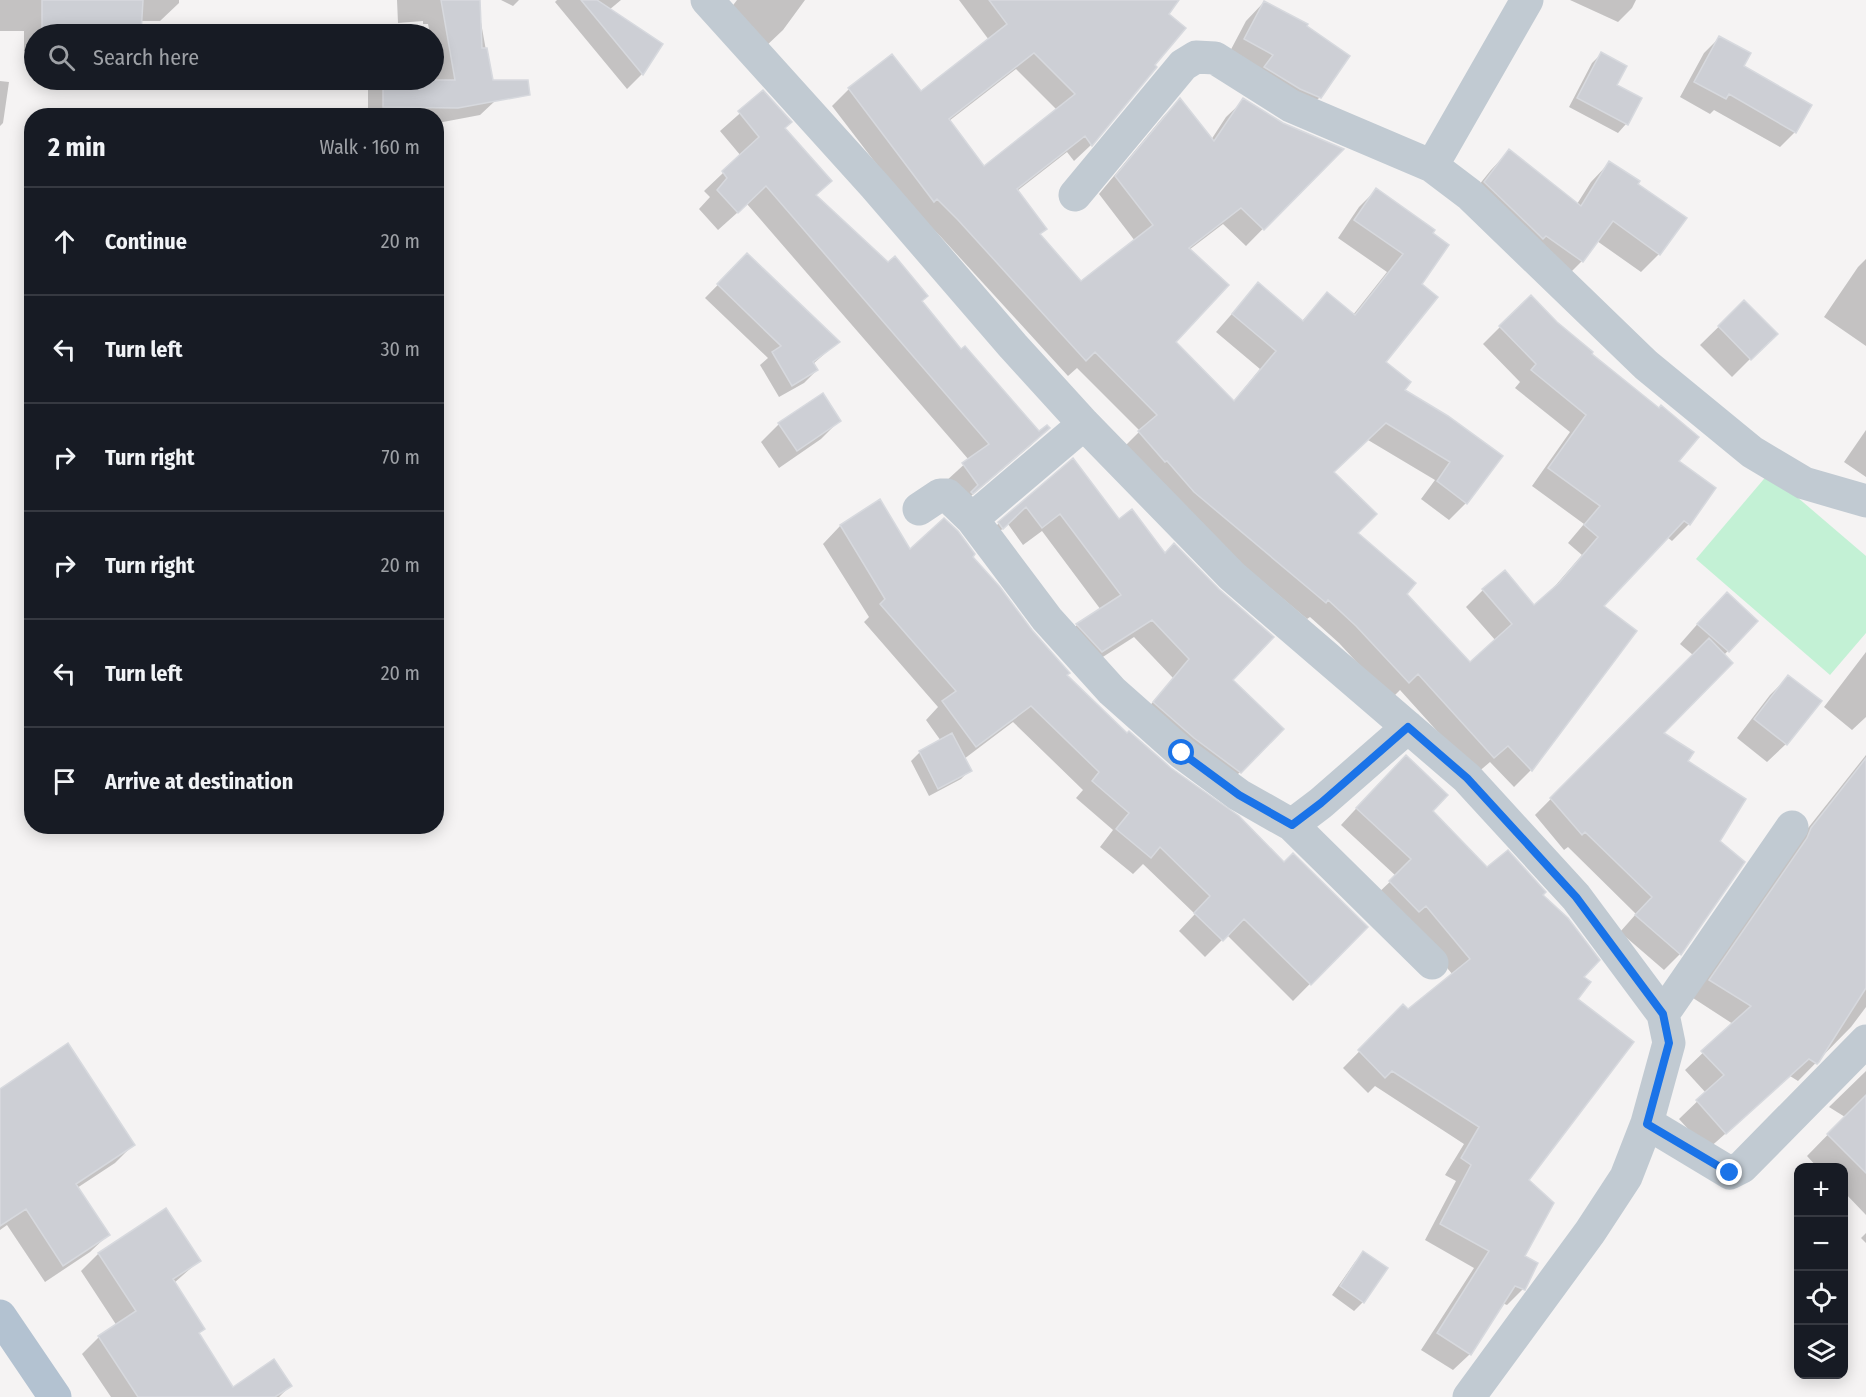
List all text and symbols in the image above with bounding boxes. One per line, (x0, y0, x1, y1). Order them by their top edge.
search box (24, 24, 444, 90)
icon: search (45, 41, 78, 74)
text: Search here (93, 44, 199, 71)
text: 2 min (48, 132, 106, 163)
text: Walk · 160 m (320, 135, 420, 159)
icon: ahead (48, 225, 81, 258)
text: Continue (105, 228, 187, 255)
text: 20 m (381, 229, 420, 253)
icon: left (48, 333, 81, 366)
text: Turn left (105, 336, 183, 363)
text: 30 m (380, 337, 420, 361)
icon: right (48, 441, 81, 474)
text: Turn right (105, 444, 194, 471)
text: 70 m (382, 445, 420, 469)
icon: right (48, 549, 81, 582)
text: Turn right (105, 552, 194, 579)
text: 20 m (381, 553, 420, 577)
icon: left (48, 657, 81, 690)
text: Turn left (105, 660, 183, 687)
text: 20 m (381, 661, 420, 685)
route start (1168, 739, 1194, 765)
icon: arrive (48, 765, 81, 798)
text: Arrive at destination (105, 768, 293, 795)
route end (1716, 1159, 1742, 1185)
map controls (1794, 1163, 1848, 1379)
button: + (1794, 1163, 1848, 1217)
button: − (1794, 1217, 1848, 1271)
button: locate (1794, 1271, 1848, 1325)
button: layers (1794, 1325, 1848, 1379)

